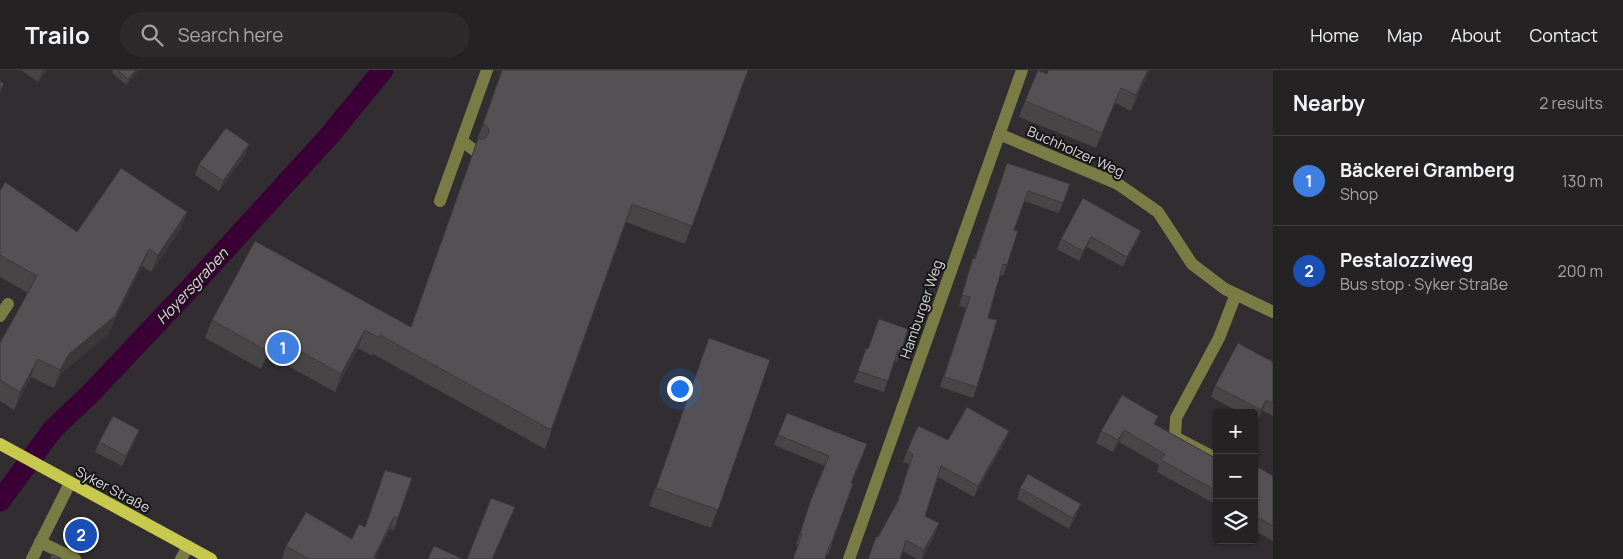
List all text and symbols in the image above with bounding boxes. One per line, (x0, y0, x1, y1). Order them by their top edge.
search box (120, 12, 470, 57)
text: Trailo (25, 18, 90, 51)
icon: search (138, 21, 166, 49)
text: Search here (178, 22, 283, 48)
text: Home (1310, 23, 1359, 47)
text: Map (1387, 23, 1423, 47)
text: About (1451, 23, 1501, 47)
text: Contact (1529, 23, 1598, 47)
text: Nearby (1293, 89, 1365, 117)
text: 2 results (1539, 92, 1603, 114)
street label: Buchholzer Weg (1024, 121, 1128, 181)
text: Bäckerei Gramberg (1340, 157, 1515, 183)
text: 1 (1305, 170, 1313, 192)
text: 130 m (1561, 170, 1603, 192)
text: Shop (1340, 183, 1378, 205)
water label: Hoyersgraben (151, 243, 233, 329)
text: Pestalozziweg (1340, 247, 1473, 273)
street label: Hamburger Weg (895, 257, 947, 361)
text: 2 (1304, 260, 1314, 282)
text: 200 m (1558, 260, 1603, 282)
text: Bus stop · Syker Straße (1340, 273, 1508, 295)
pin: 1 (267, 329, 299, 367)
your location (667, 376, 693, 402)
map controls (1213, 409, 1258, 544)
button: + (1213, 409, 1258, 454)
button: − (1213, 454, 1258, 499)
street label: Syker Straße (72, 461, 154, 517)
button: layers (1213, 499, 1258, 544)
pin: 2 (65, 516, 97, 554)

